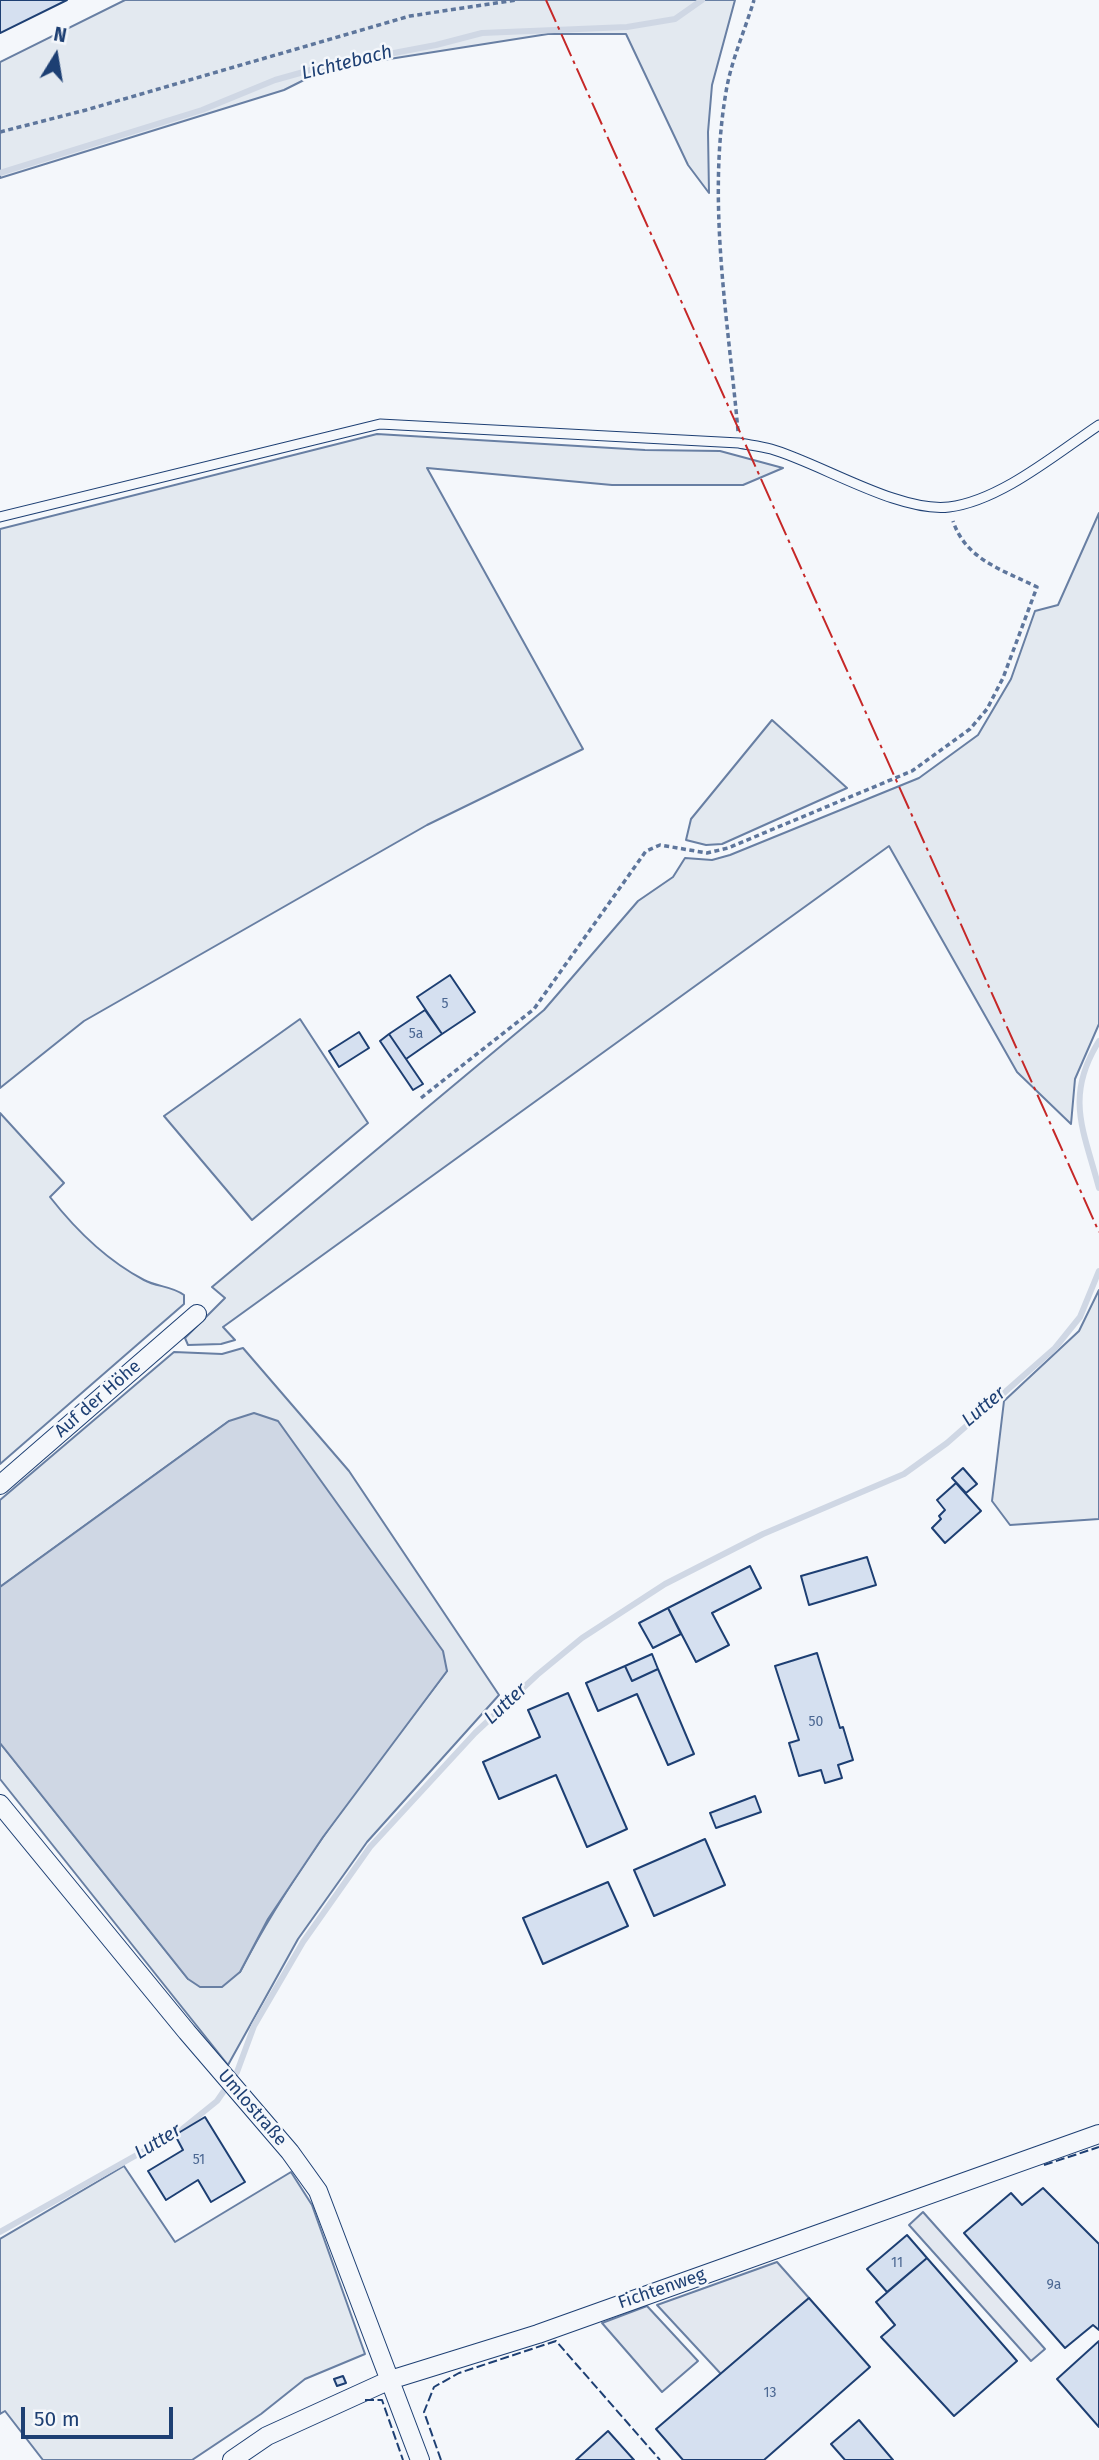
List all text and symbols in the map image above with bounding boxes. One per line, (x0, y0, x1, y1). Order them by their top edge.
north arrow (21, 21, 91, 91)
text: N (52, 22, 68, 47)
water label: Lichtebach (299, 41, 395, 85)
house number: 5 (441, 996, 449, 1012)
house number: 5a (409, 1026, 423, 1042)
street label: Auf der Höhe (51, 1356, 145, 1442)
water label: Lutter (957, 1382, 1011, 1432)
water label: Lutter (480, 1679, 532, 1729)
house number: 50 (809, 1714, 823, 1730)
street label: Umlostraße (213, 2065, 291, 2151)
water label: Lutter (131, 2119, 185, 2165)
house number: 51 (193, 2152, 205, 2168)
house number: 11 (891, 2255, 903, 2271)
street label: Fichtenweg (615, 2264, 709, 2314)
house number: 9a (1047, 2277, 1061, 2293)
house number: 13 (763, 2385, 777, 2401)
scale bar (24, 2394, 177, 2438)
text: 50 m (34, 2406, 80, 2432)

